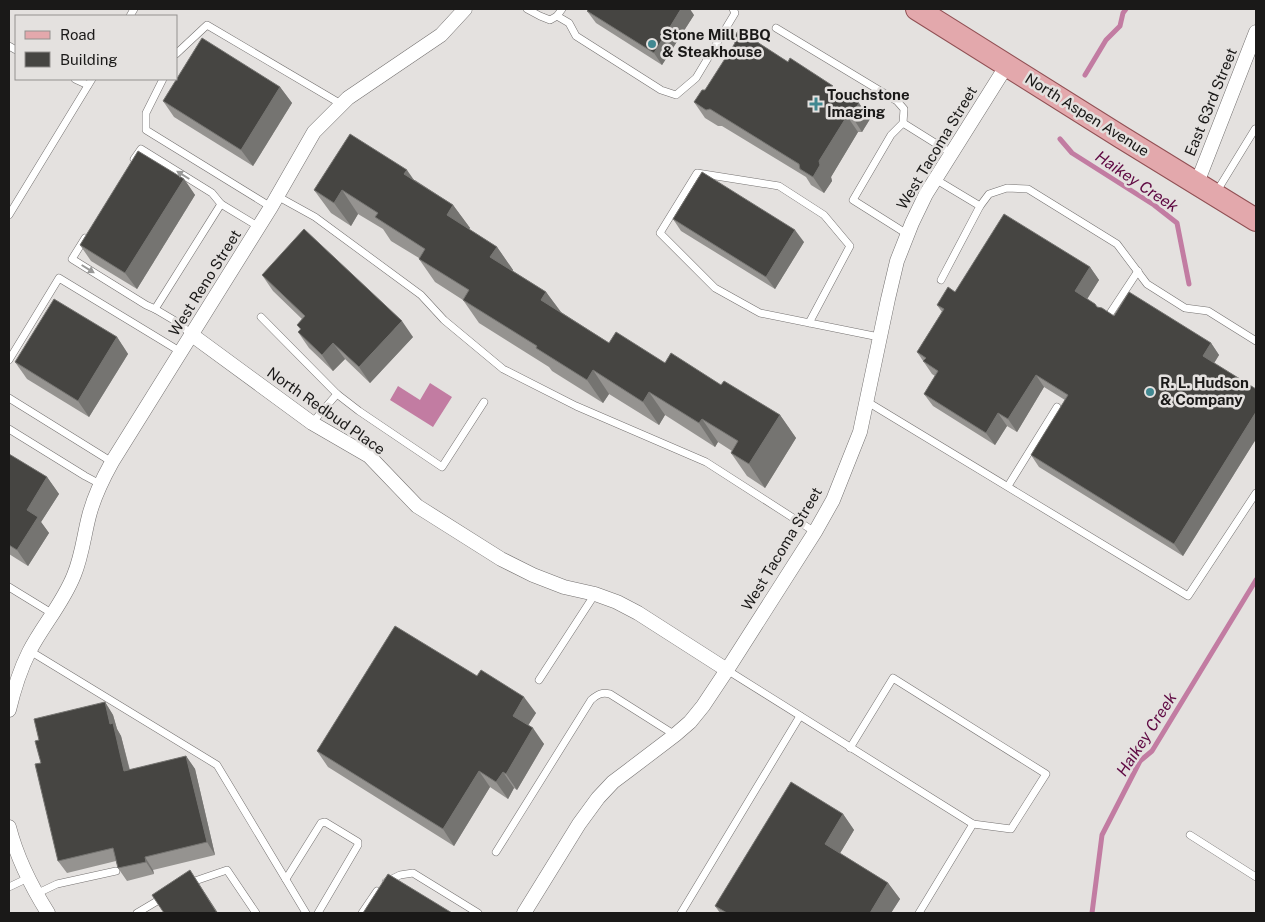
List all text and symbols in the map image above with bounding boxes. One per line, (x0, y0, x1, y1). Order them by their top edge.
legend (15, 15, 178, 80)
text: Road (60, 26, 96, 43)
place label: Stone Mill BBQ & Steakhouse (662, 26, 771, 60)
marker: Stone Mill BBQ & Steakhouse (646, 38, 658, 50)
street label: East 63rd Street (1181, 45, 1240, 158)
text: Building (60, 51, 118, 68)
street label: North Aspen Avenue (1022, 70, 1152, 160)
street label: West Tacoma Street (893, 83, 980, 212)
place label: Touchstone Imaging (827, 86, 910, 120)
marker: Touchstone Imaging (809, 97, 823, 111)
water label: Haikey Creek (1092, 147, 1182, 216)
one-way arrow (176, 170, 189, 179)
street label: West Reno Street (165, 226, 244, 339)
one-way arrow (82, 264, 95, 274)
street label: North Redbud Place (264, 363, 389, 458)
place label: R. L. Hudson & Company (1160, 374, 1249, 408)
marker: R. L. Hudson & Company (1144, 386, 1156, 398)
street label: West Tacoma Street (738, 484, 825, 613)
water label: Haikey Creek (1112, 689, 1181, 780)

